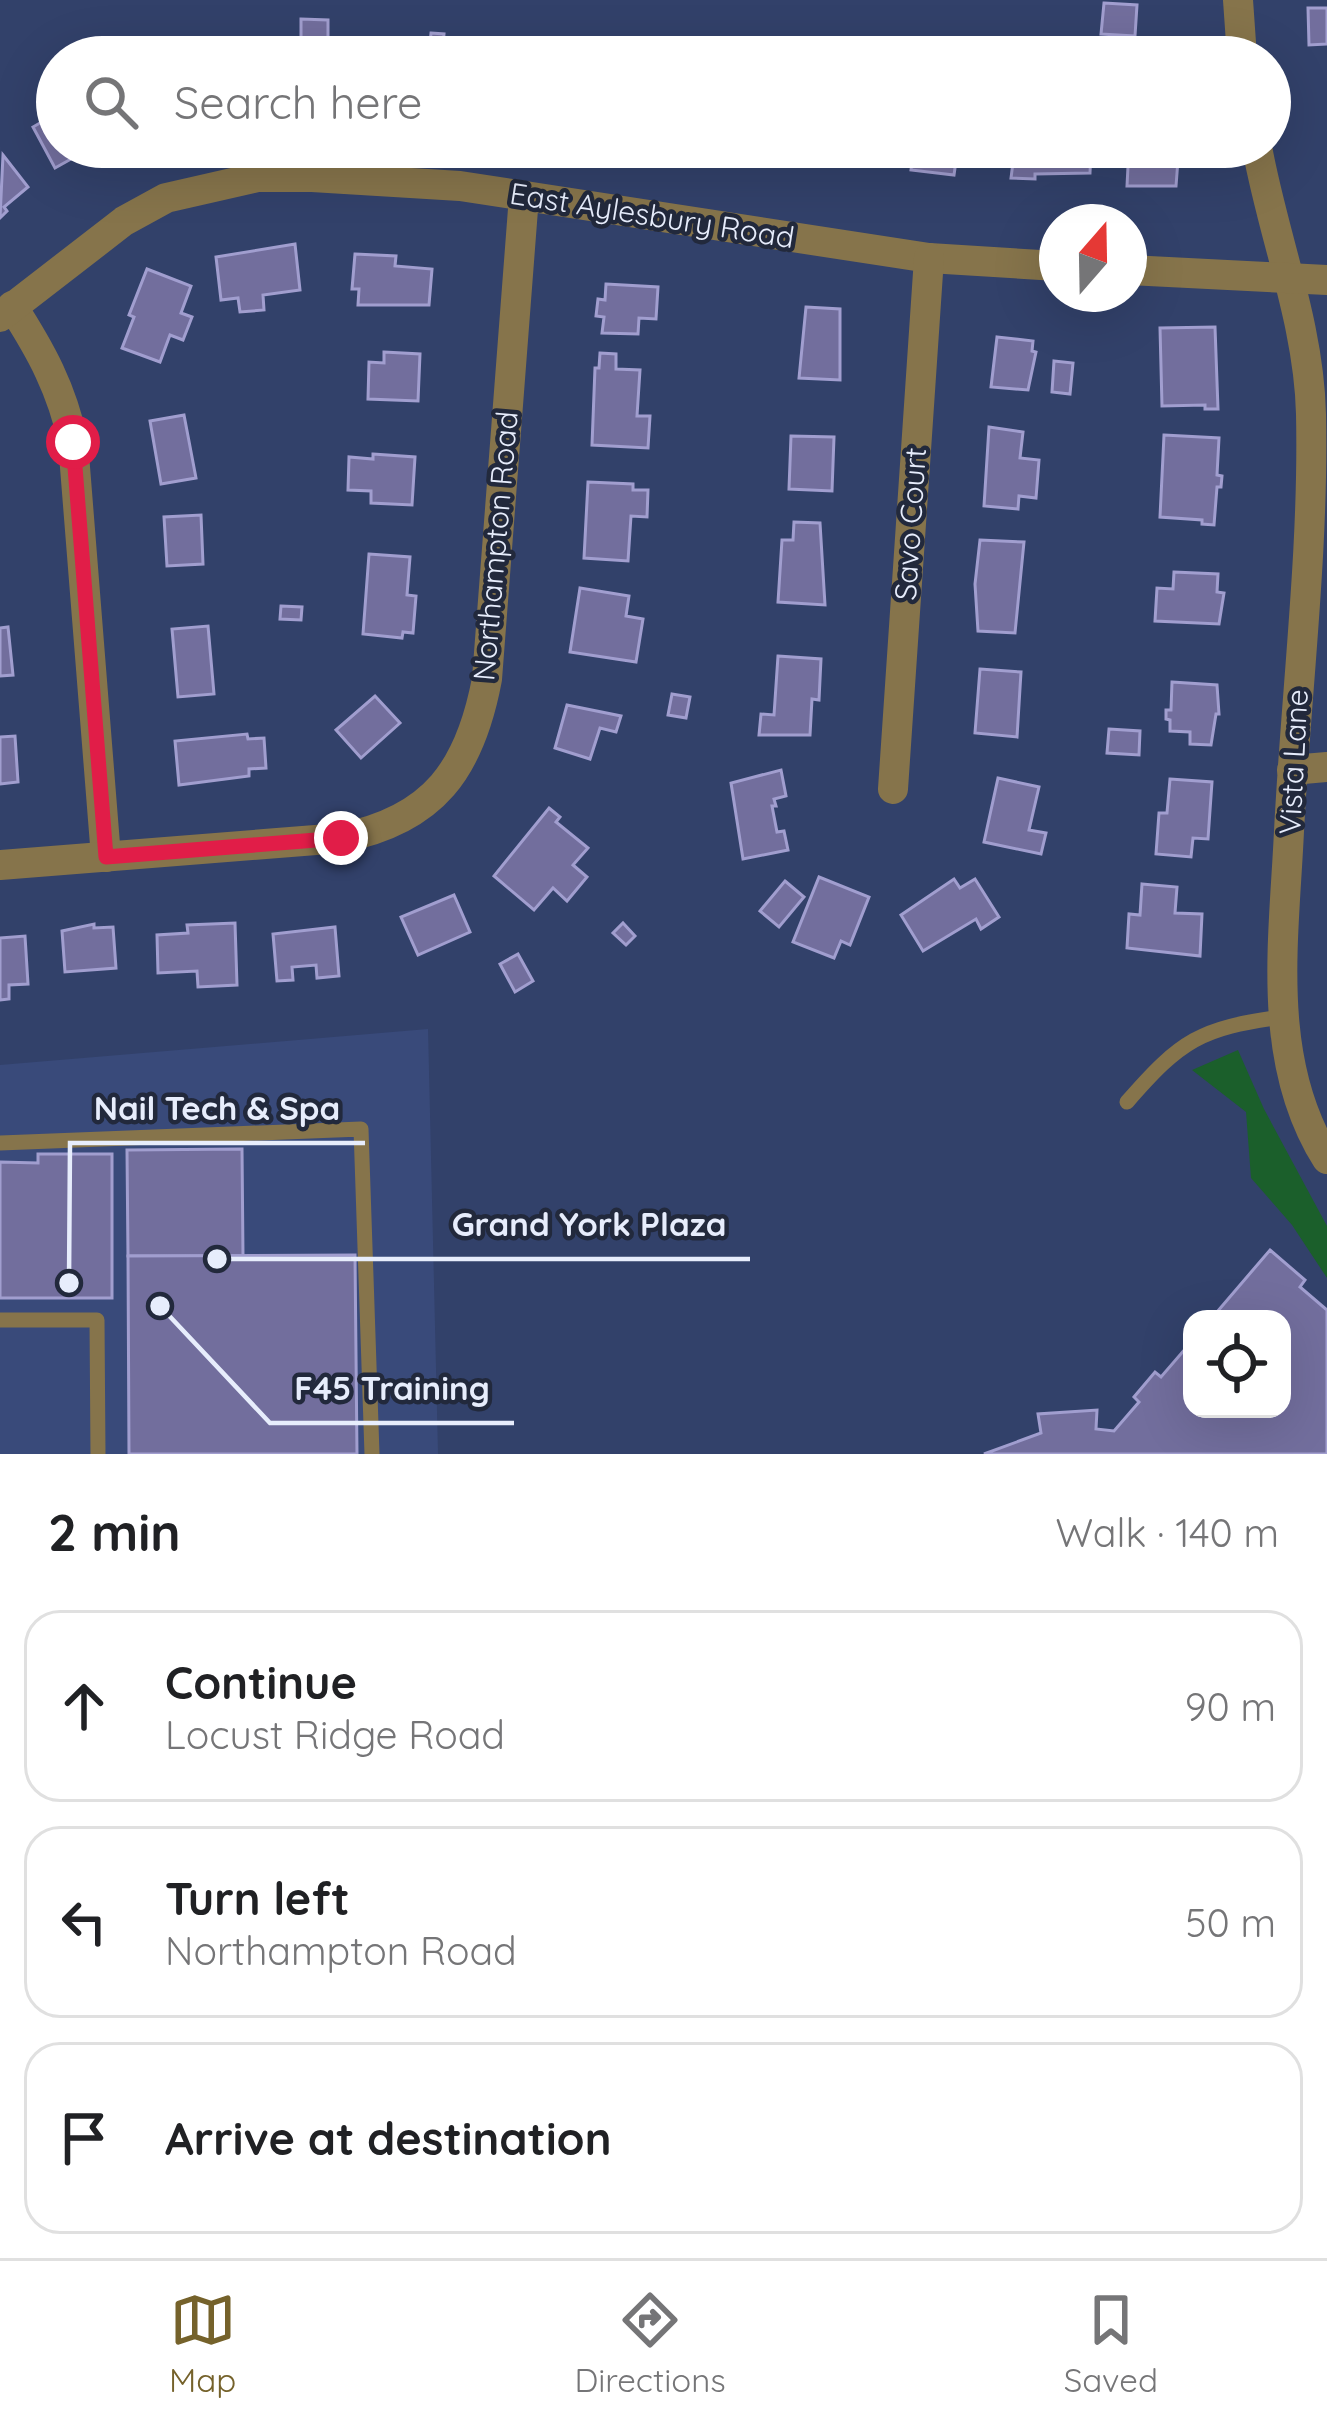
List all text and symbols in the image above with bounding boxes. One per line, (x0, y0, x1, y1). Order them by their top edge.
search box (36, 36, 1291, 168)
icon: search (78, 69, 144, 135)
text: Search here (174, 74, 422, 130)
street label: East Aylesbury Road (507, 174, 797, 256)
north arrow (1039, 204, 1147, 312)
street label: Northampton Road (464, 409, 526, 682)
route start (46, 415, 100, 469)
street label: Savo Court (886, 446, 934, 602)
street label: Vista Lane (1270, 688, 1316, 836)
route end (314, 811, 368, 865)
callout: Nail Tech & Spa (70, 1074, 365, 1143)
text: Nail Tech & Spa (94, 1087, 340, 1128)
callout: Grand York Plaza (428, 1190, 750, 1259)
text: Grand York Plaza (452, 1203, 726, 1244)
map controls (1183, 1310, 1291, 1418)
button: locate (1183, 1310, 1291, 1418)
callout: F45 Training (270, 1354, 514, 1423)
text: F45 Training (294, 1367, 490, 1408)
text: 2 min (48, 1500, 181, 1564)
text: Walk · 140 m (1055, 1508, 1279, 1557)
text: Continue (165, 1654, 357, 1710)
icon: ahead (51, 1673, 117, 1739)
text: 90 m (1185, 1682, 1276, 1731)
text: Locust Ridge Road (165, 1710, 505, 1759)
text: Turn left (165, 1870, 350, 1926)
icon: left (51, 1889, 117, 1955)
text: 50 m (1185, 1898, 1276, 1947)
text: Northampton Road (165, 1926, 517, 1975)
icon: arrive (51, 2105, 117, 2171)
text: Arrive at destination (165, 2110, 611, 2166)
tab: Map (169, 2287, 236, 2400)
tab: Directions (574, 2287, 726, 2400)
tab: Saved (1064, 2287, 1158, 2400)

